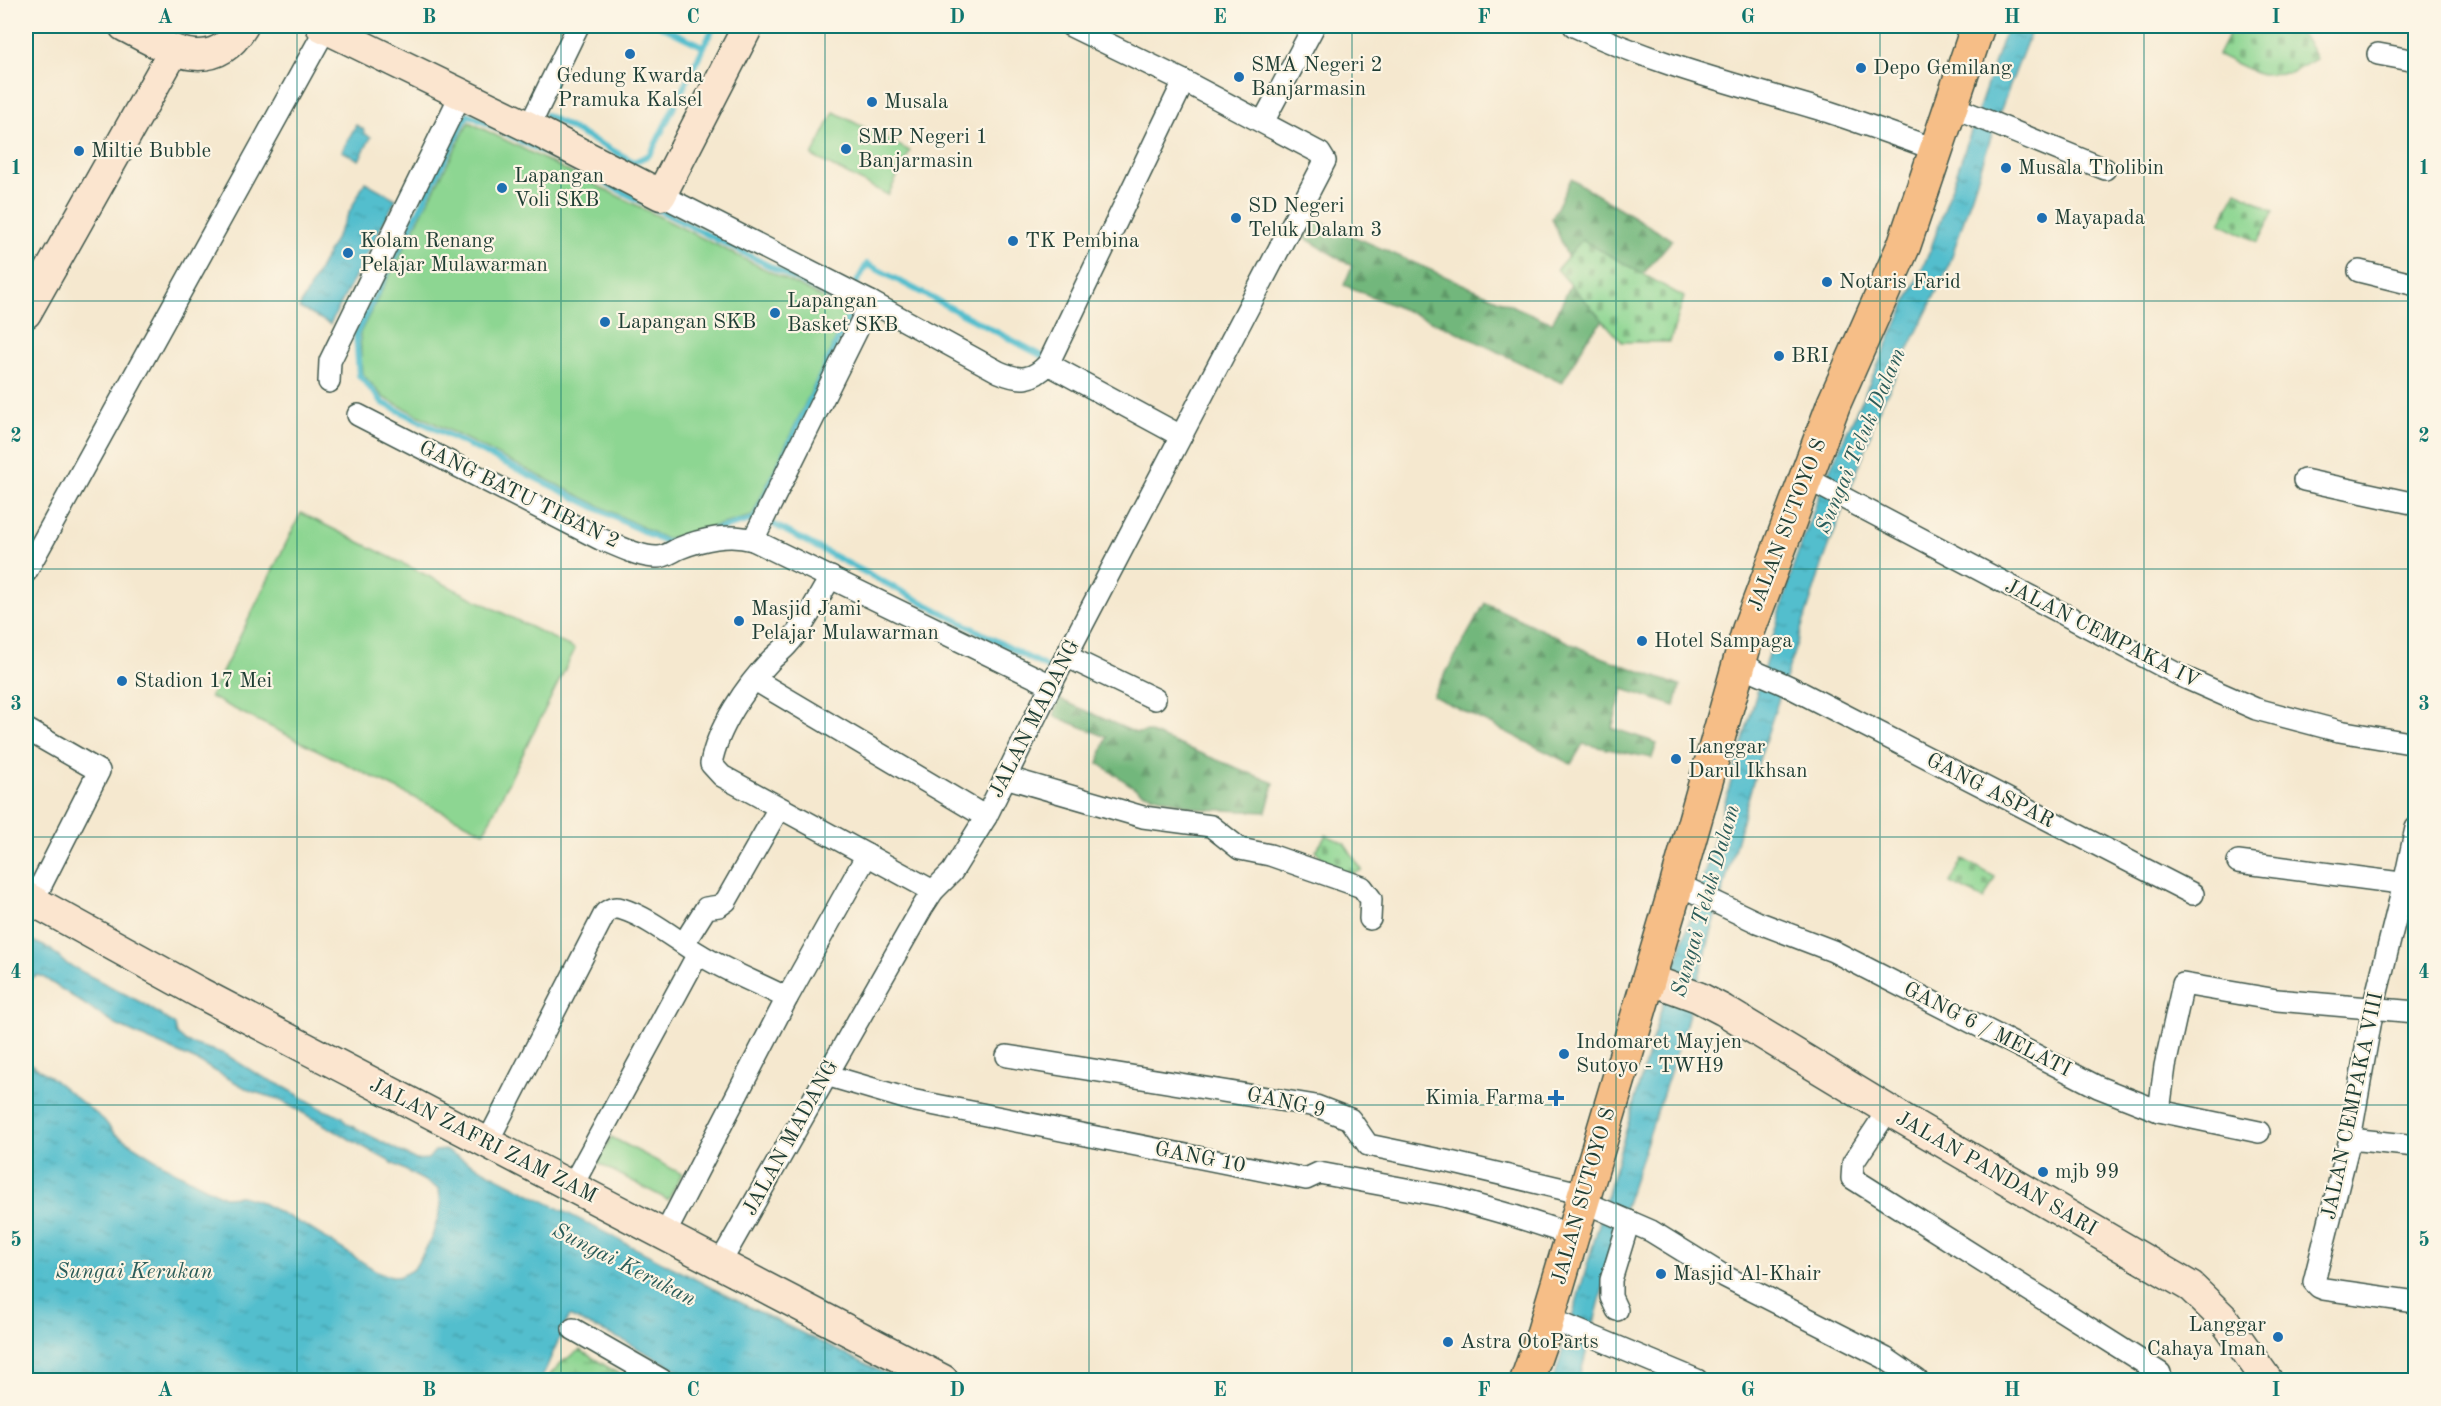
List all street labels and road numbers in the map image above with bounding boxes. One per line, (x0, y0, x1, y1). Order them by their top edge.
street label: JALAN SUTOYO S (1745, 436, 1831, 614)
street label: GANG BATU TIBAN 2 (416, 437, 622, 553)
street label: JALAN CEMPAKA IV (2001, 576, 2203, 692)
street label: JALAN MADANG (986, 637, 1084, 801)
street label: GANG ASPAR (1923, 750, 2057, 832)
street label: GANG 6 / MELATI (1900, 979, 2074, 1081)
street label: JALAN CEMPAKA VIII (2319, 990, 2387, 1222)
street label: JALAN MADANG (740, 1057, 842, 1219)
street label: JALAN ZAFRI ZAM ZAM (366, 1074, 600, 1208)
street label: GANG 9 (1245, 1084, 1327, 1122)
street label: JALAN SUTOYO S (1549, 1105, 1619, 1287)
street label: JALAN PANDAN SARI (1892, 1108, 2100, 1240)
street label: GANG 10 (1153, 1139, 1247, 1177)

